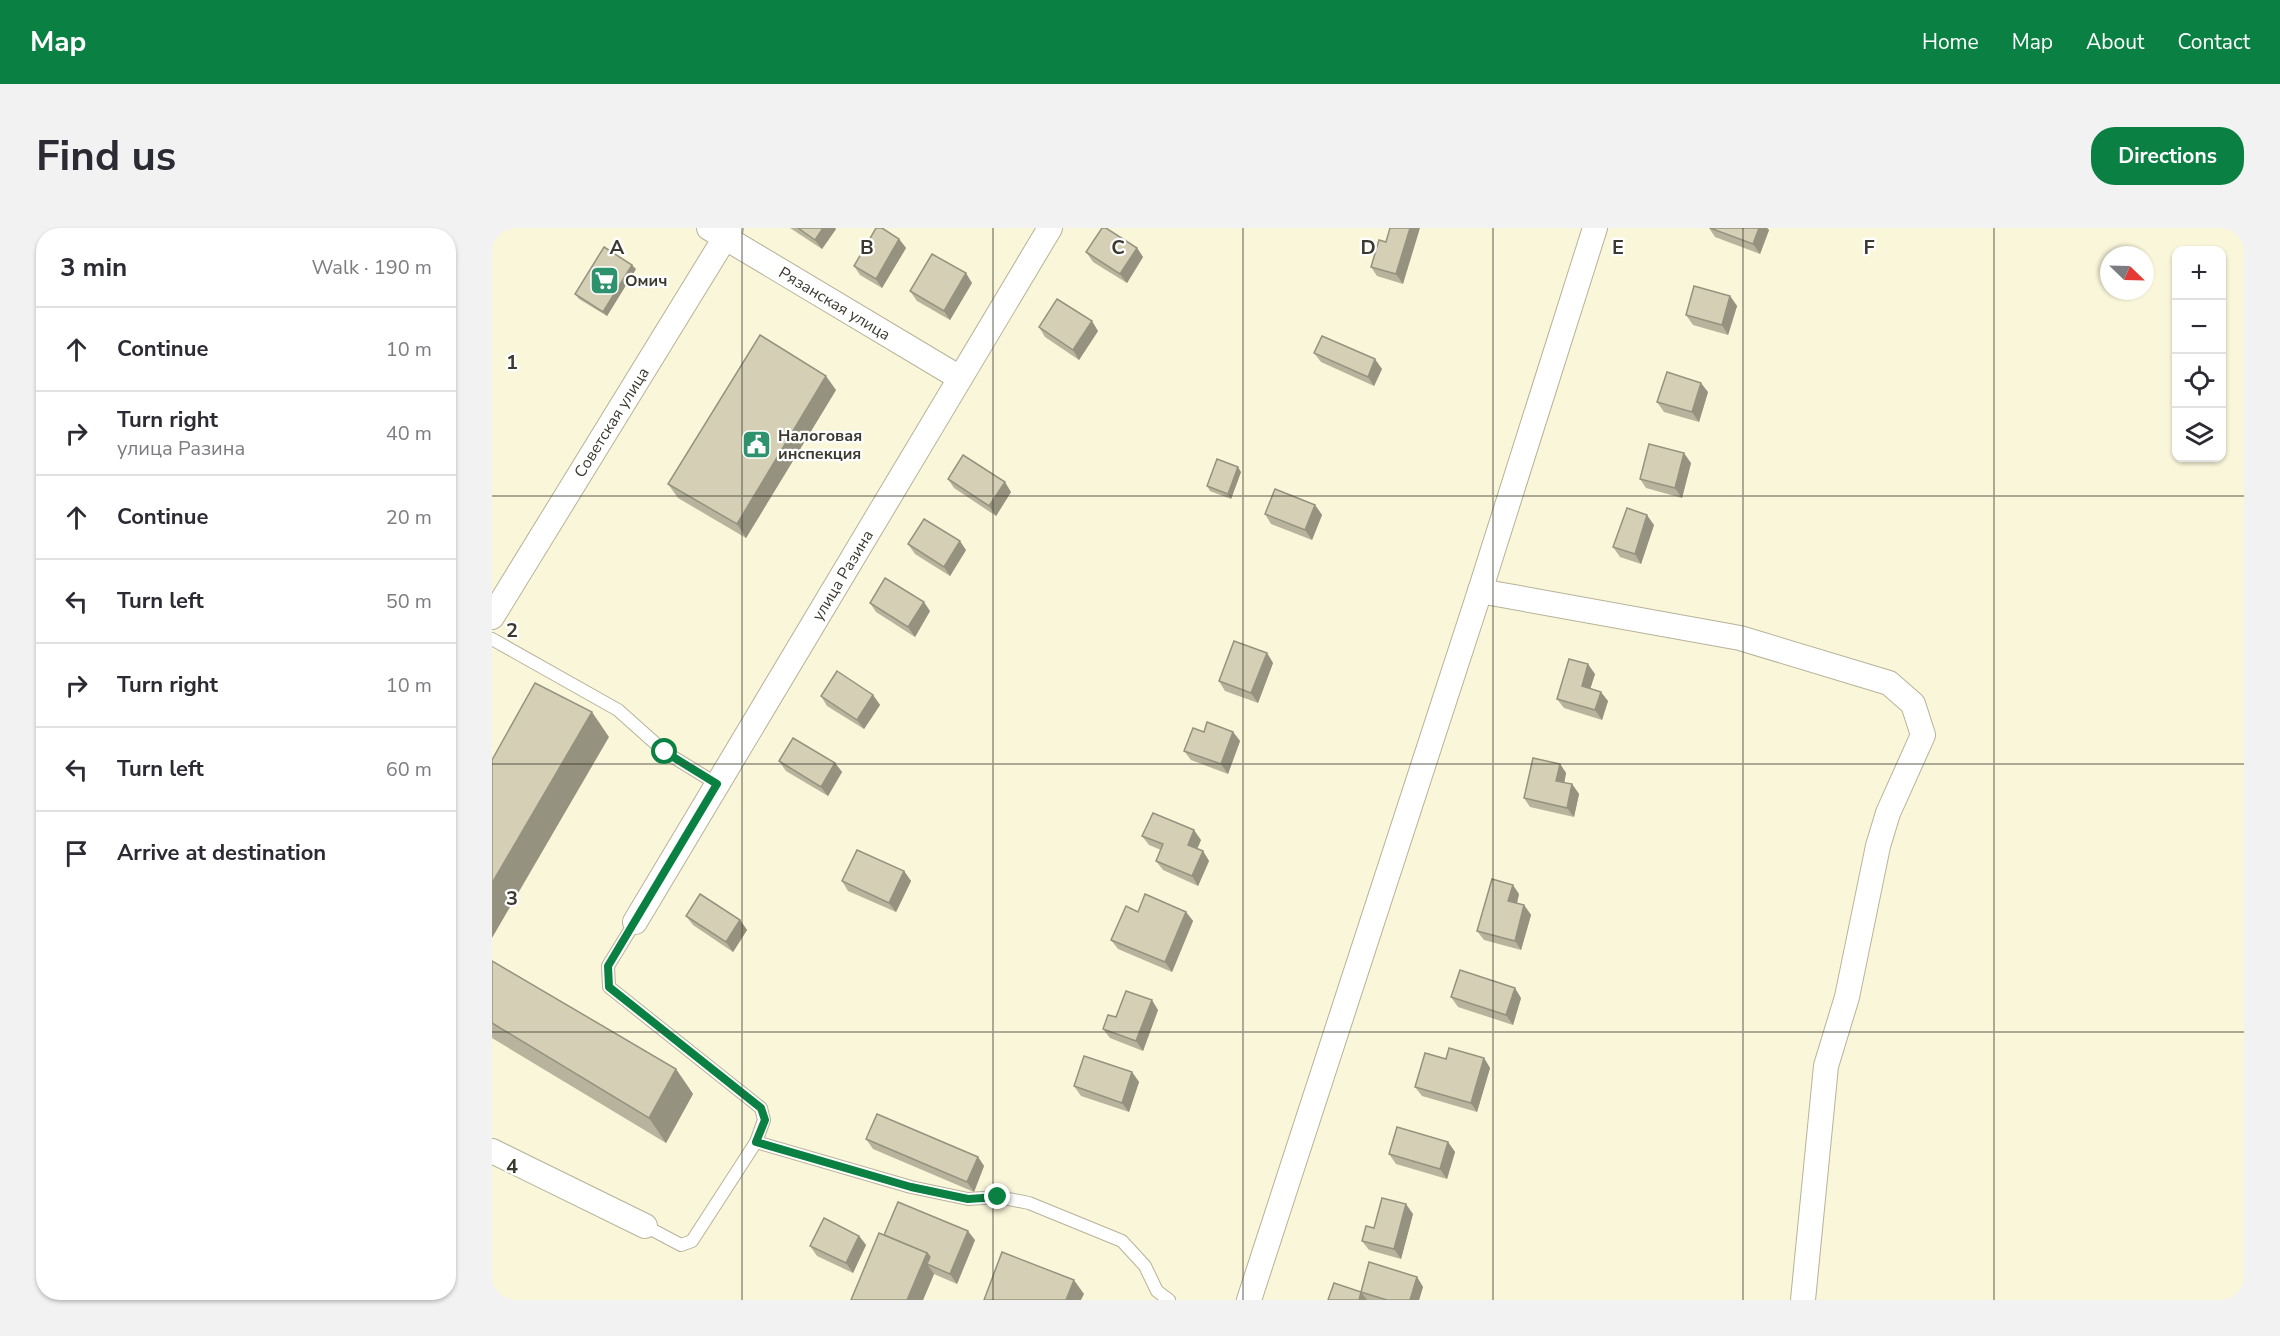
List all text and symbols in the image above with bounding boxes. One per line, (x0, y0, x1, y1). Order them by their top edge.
text: Map (30, 23, 86, 61)
text: Home (1922, 28, 1979, 56)
text: Map (2012, 28, 2053, 56)
text: About (2086, 28, 2144, 56)
text: Contact (2177, 28, 2250, 56)
button: Directions (2091, 127, 2244, 185)
text: Find us (36, 128, 176, 185)
text: A (610, 234, 625, 261)
text: B (860, 234, 874, 261)
text: C (1111, 234, 1125, 261)
text: D (1360, 234, 1376, 261)
text: E (1612, 234, 1624, 261)
text: F (1863, 234, 1875, 261)
north arrow (2100, 246, 2154, 300)
map controls (2172, 246, 2226, 462)
button: + (2172, 246, 2226, 300)
text: 3 min (60, 250, 127, 285)
text: Walk · 190 m (312, 254, 432, 281)
street label: Рязанская улица (775, 262, 894, 346)
supermarket icon: Омич (588, 264, 620, 296)
place label: Омич (625, 270, 667, 292)
button: − (2172, 300, 2226, 354)
icon: ahead (60, 333, 93, 366)
text: Continue (117, 334, 208, 364)
text: 10 m (386, 336, 432, 363)
text: 1 (506, 349, 518, 376)
button: locate (2172, 354, 2226, 408)
street label: Советская улица (569, 363, 655, 482)
text: Turn right (117, 405, 218, 435)
button: layers (2172, 408, 2226, 462)
icon: right (60, 417, 93, 450)
text: 40 m (386, 420, 432, 447)
place label: Налоговая инспекция (778, 425, 862, 465)
public building icon: Налоговая инспекция (741, 428, 773, 460)
text: улица Разина (117, 435, 245, 462)
icon: ahead (60, 501, 93, 534)
text: Continue (117, 502, 208, 532)
text: 20 m (386, 504, 432, 531)
street label: улица Разина (807, 526, 879, 625)
icon: left (60, 585, 93, 618)
text: Turn left (117, 586, 204, 616)
text: 50 m (386, 588, 432, 615)
text: 2 (506, 617, 518, 644)
icon: right (60, 669, 93, 702)
text: Turn right (117, 670, 218, 700)
text: 10 m (386, 672, 432, 699)
route start (651, 738, 677, 764)
icon: left (60, 753, 93, 786)
text: Turn left (117, 754, 204, 784)
text: 60 m (386, 756, 432, 783)
icon: arrive (60, 837, 93, 870)
text: Arrive at destination (117, 838, 326, 868)
text: 3 (506, 885, 518, 912)
text: 4 (506, 1153, 518, 1180)
route end (984, 1183, 1010, 1209)

